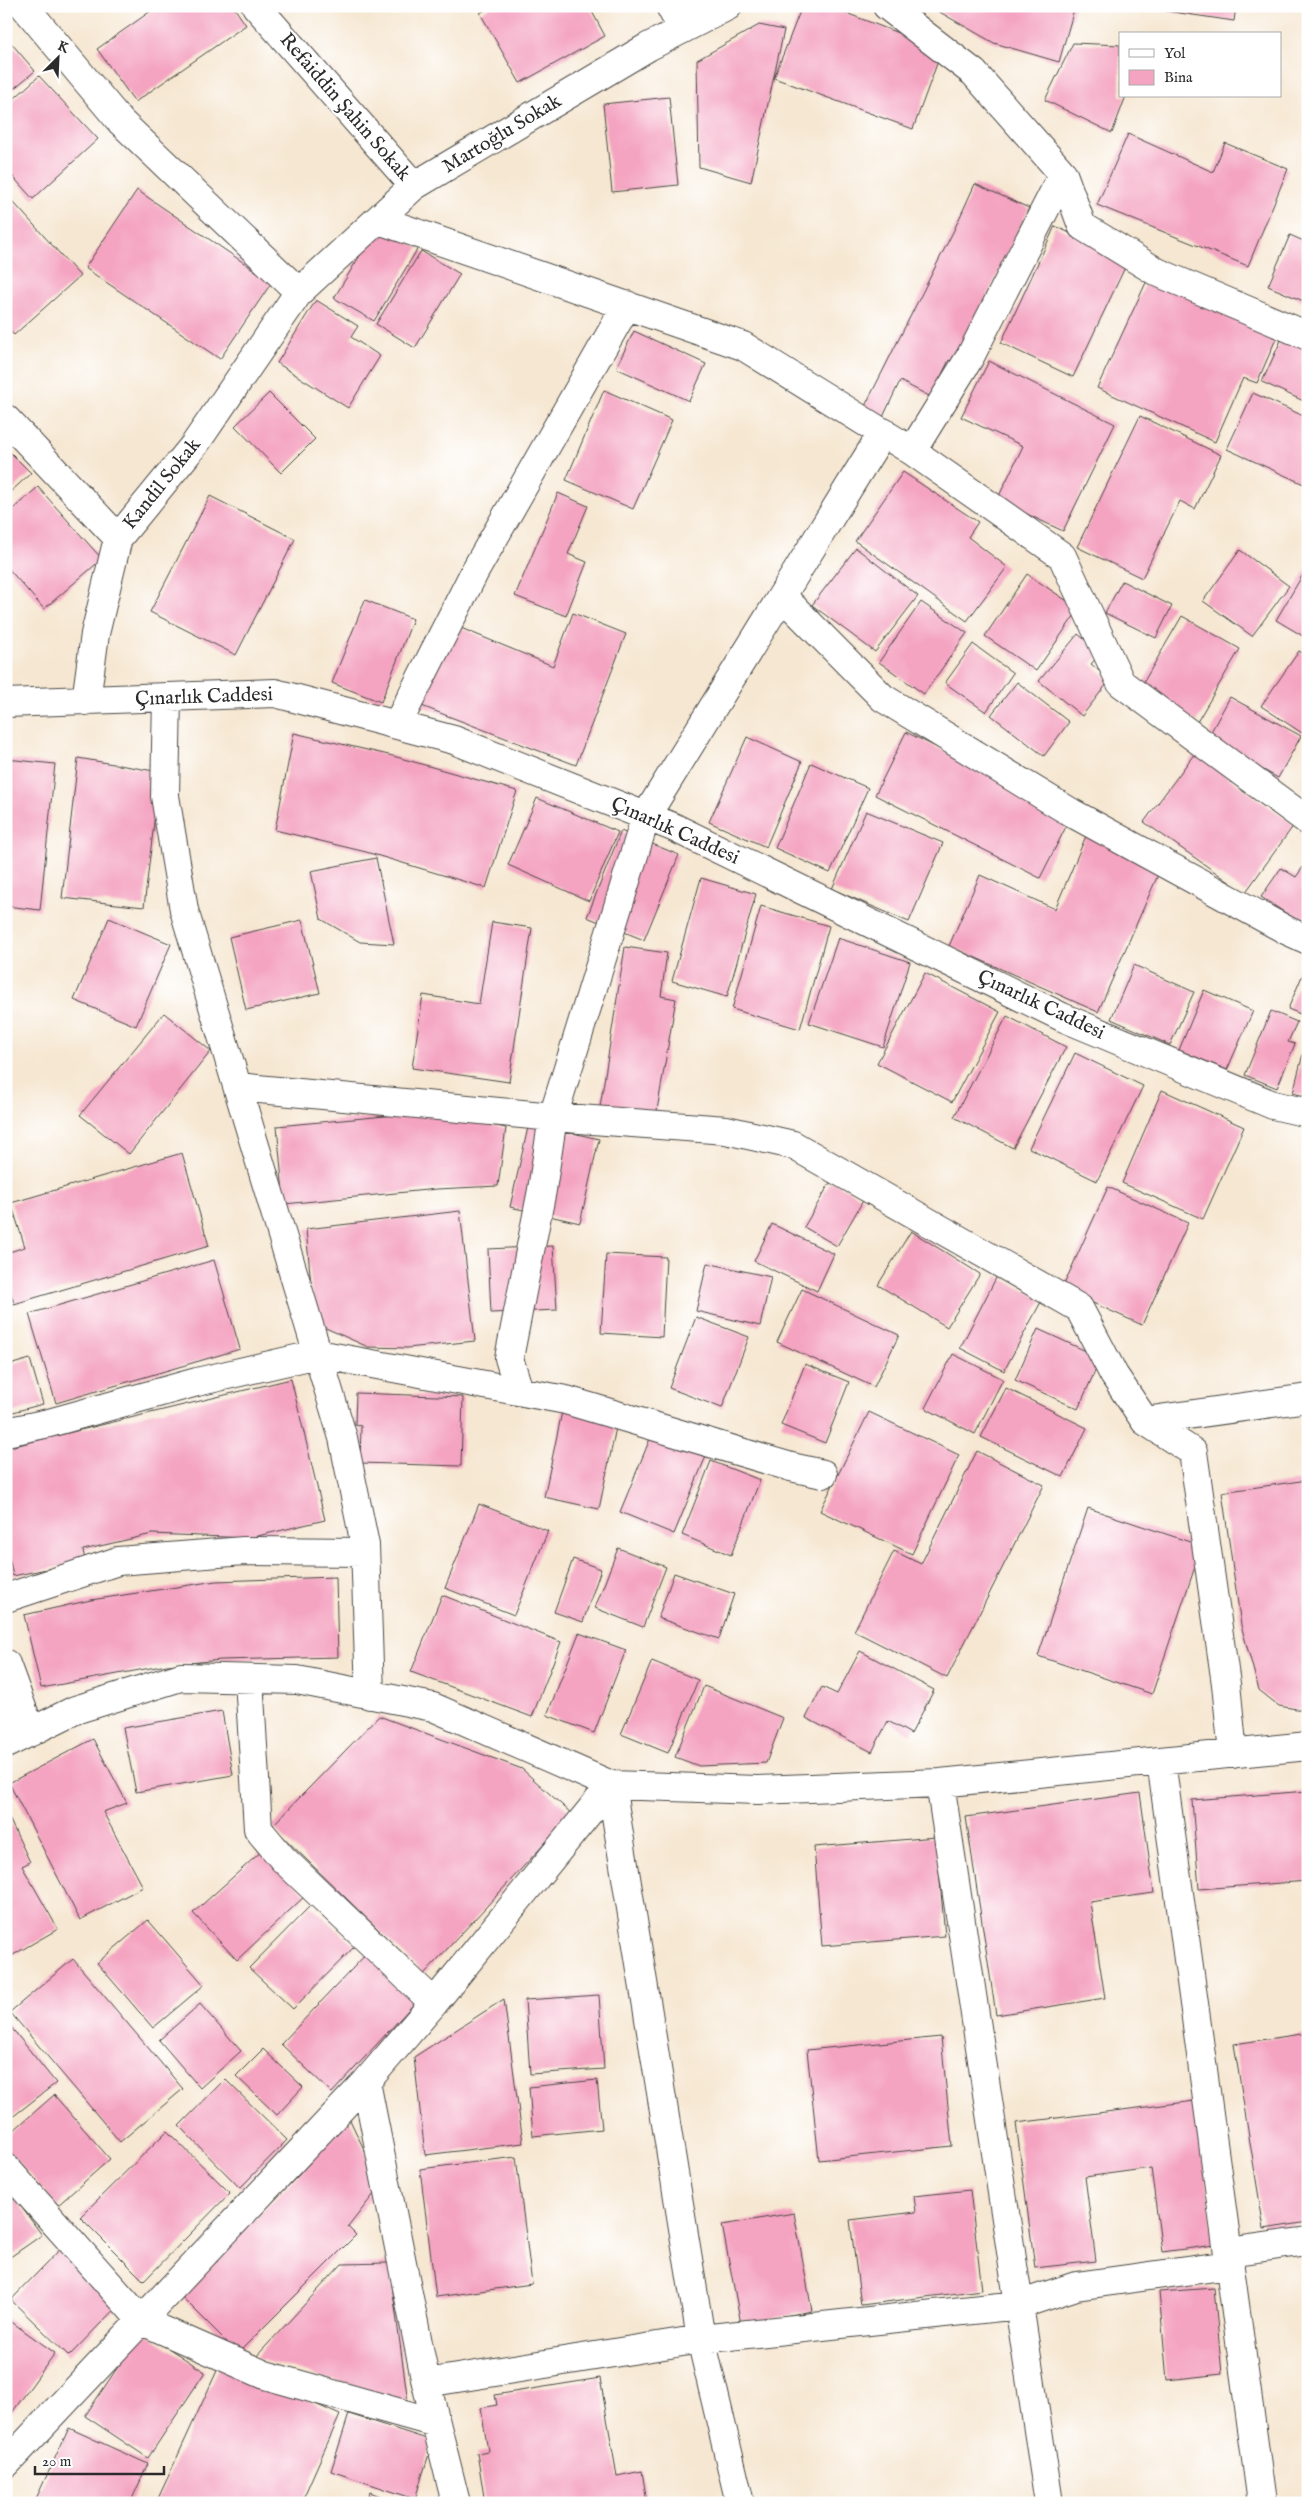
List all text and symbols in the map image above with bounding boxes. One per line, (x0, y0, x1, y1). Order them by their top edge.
street label: Refaiddin Şahin Sokak (274, 28, 416, 186)
north arrow (32, 32, 82, 82)
legend (1119, 32, 1282, 98)
text: K (55, 37, 72, 58)
text: Yol (1164, 44, 1186, 63)
text: Bina (1164, 68, 1193, 87)
street label: Martoğlu Sokak (438, 89, 566, 179)
street label: Kandil Sokak (117, 433, 207, 535)
street label: Çınarlık Caddesi (135, 682, 273, 712)
street label: Çınarlık Caddesi (607, 792, 743, 870)
street label: Çınarlık Caddesi (973, 965, 1109, 1045)
scale bar (35, 2444, 164, 2476)
text: 20 m (42, 2452, 72, 2471)

